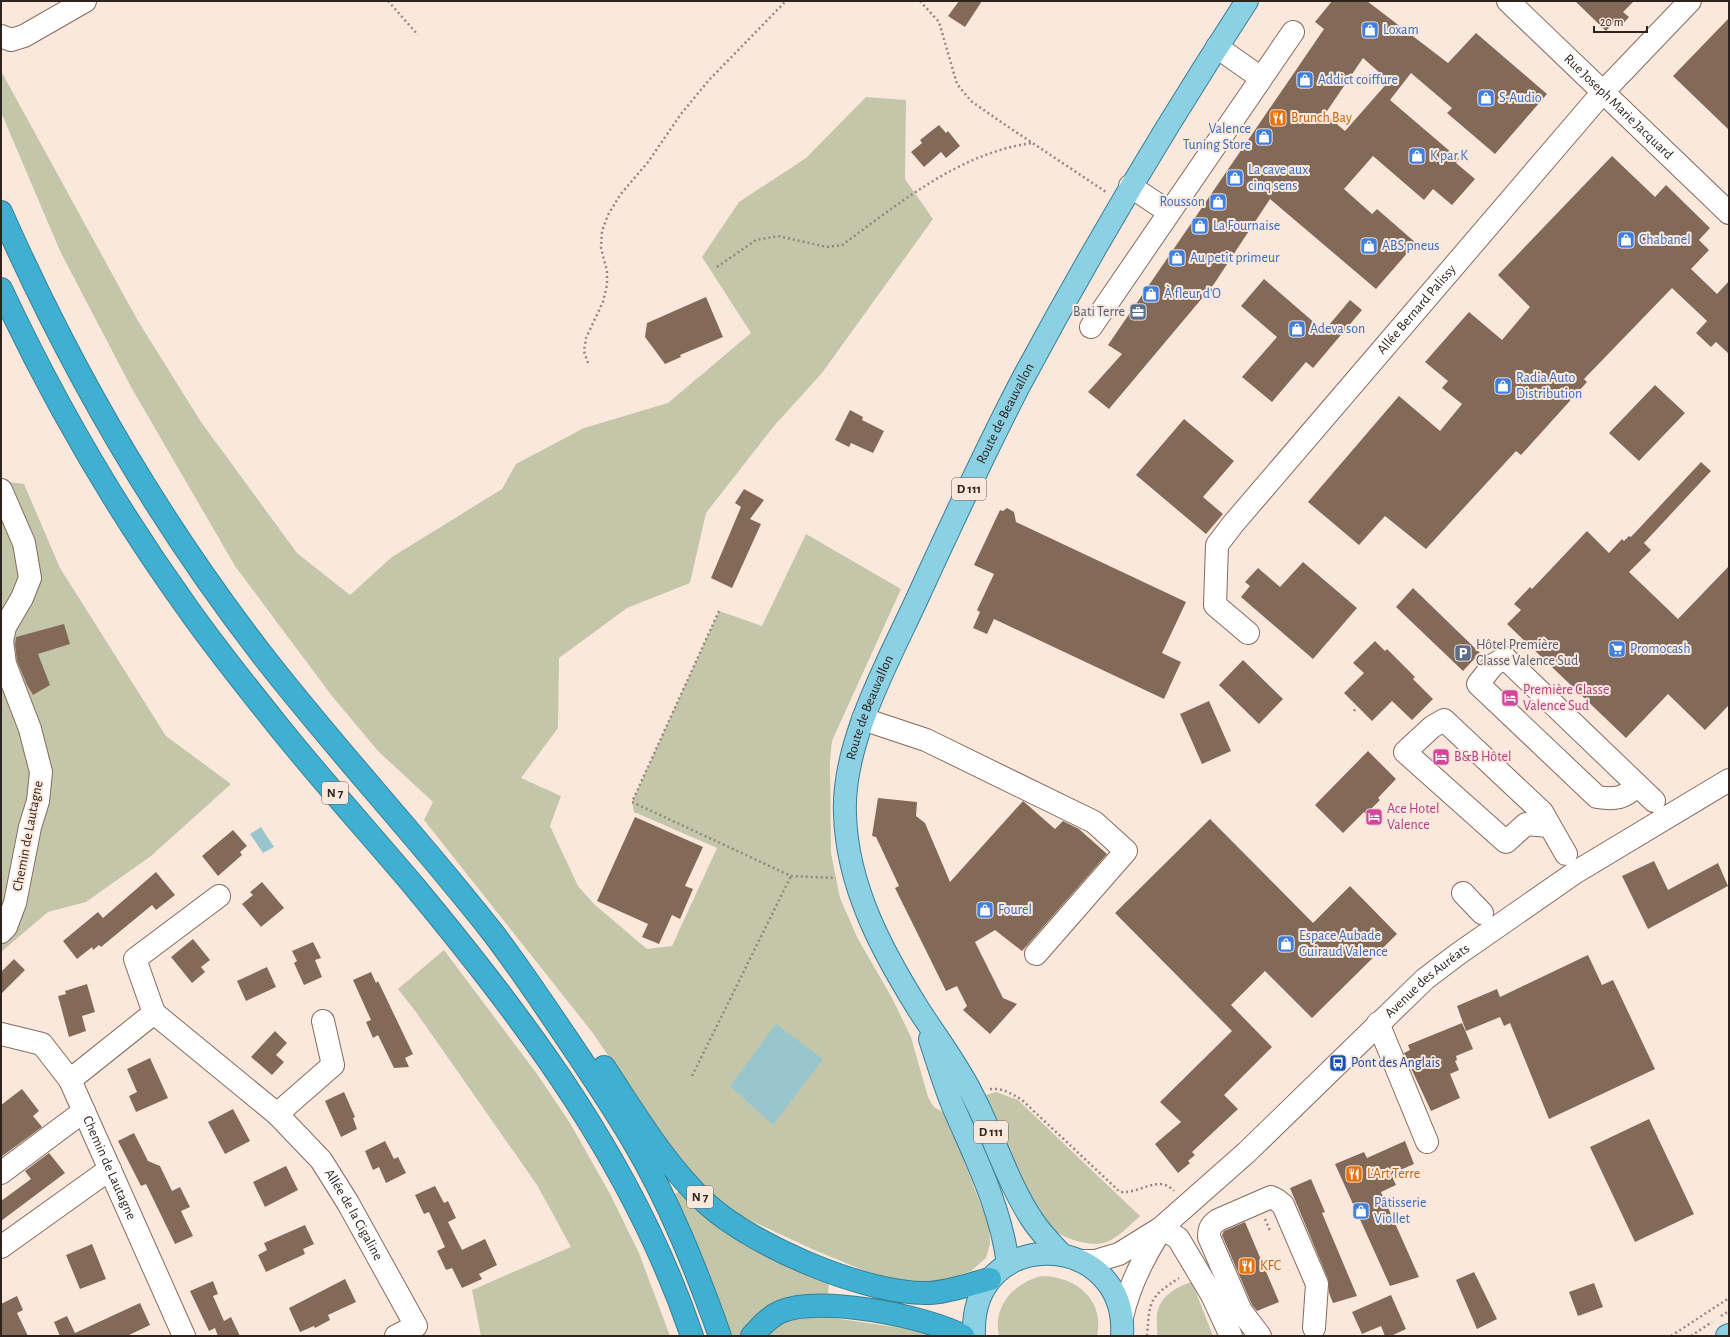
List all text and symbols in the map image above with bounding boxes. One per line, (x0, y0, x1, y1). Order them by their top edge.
scale bar (1594, 8, 1647, 34)
text: 20 m (1600, 16, 1623, 28)
shop icon: Loxam (1360, 20, 1380, 40)
place label: Loxam (1383, 23, 1419, 37)
street label: Rue Joseph Marie Jacquard (1561, 52, 1676, 162)
shop icon: Addict coiffure (1295, 70, 1315, 90)
place label: Addict coiffure (1318, 73, 1398, 87)
shop icon: S-Audio (1476, 88, 1496, 108)
place label: S-Audio (1499, 91, 1542, 105)
restaurant icon: Brunch Bay (1268, 108, 1288, 128)
place label: Brunch Bay (1291, 111, 1352, 125)
place label: Valence Tuning Store (1183, 122, 1251, 152)
shop icon: Valence Tuning Store (1254, 127, 1274, 147)
shop icon: K par K (1407, 146, 1427, 166)
place label: K par K (1430, 149, 1468, 163)
place label: La cave aux cinq sens (1248, 163, 1308, 193)
shop icon: La cave aux cinq sens (1225, 168, 1245, 188)
shop icon: Rousson (1208, 192, 1228, 212)
place label: Rousson (1159, 195, 1205, 209)
shop icon: La Fournaise (1190, 216, 1210, 236)
place label: La Fournaise (1213, 219, 1280, 233)
shop icon: Chabanel (1616, 230, 1636, 250)
place label: Chabanel (1639, 233, 1691, 247)
shop icon: ABS pneus (1359, 236, 1379, 256)
place label: ABS pneus (1382, 239, 1440, 253)
shop icon: Au petit primeur (1167, 248, 1187, 268)
place label: Au petit primeur (1190, 251, 1280, 265)
street label: Allée Bernard Palissy (1375, 262, 1459, 357)
shop icon: À fleur d'O (1141, 284, 1161, 304)
place label: À fleur d'O (1164, 284, 1221, 301)
office icon: Bati Terre (1128, 302, 1148, 322)
place label: Bati Terre (1073, 305, 1125, 319)
shop icon: Adeva son (1287, 319, 1307, 339)
place label: Adeva son (1310, 322, 1365, 336)
street label: Route de Beauvallon (974, 361, 1037, 466)
place label: Radia Auto Distribution (1516, 371, 1582, 401)
shop icon: Radia Auto Distribution (1493, 376, 1513, 396)
road number: D 111 (952, 478, 986, 500)
place label: Hôtel Première Classe Valence Sud (1476, 638, 1578, 668)
supermarket icon: Promocash (1607, 639, 1627, 659)
place label: Promocash (1630, 642, 1691, 656)
parking icon: Hôtel Première Classe Valence Sud (1453, 643, 1473, 663)
street label: Route de Beauvallon (844, 653, 896, 761)
place label: Première Classe Valence Sud (1523, 683, 1609, 713)
hotel icon: Première Classe Valence Sud (1500, 688, 1520, 708)
hotel icon: B&B Hôtel (1431, 747, 1451, 767)
place label: B&B Hôtel (1454, 750, 1511, 764)
street label: Chemin de Lautagne (10, 780, 46, 892)
road number: N 7 (322, 782, 348, 804)
place label: Ace Hotel Valence (1387, 802, 1439, 832)
hotel icon: Ace Hotel Valence (1364, 807, 1384, 827)
shop icon: Fourel (975, 900, 995, 920)
place label: Fourel (998, 903, 1032, 917)
place label: Espace Aubade Guiraud Valence (1299, 929, 1388, 959)
shop icon: Espace Aubade Guiraud Valence (1276, 934, 1296, 954)
street label: Avenue des Auréats (1382, 941, 1472, 1021)
bus stop icon: Pont des Anglais (1328, 1053, 1348, 1073)
place label: Pont des Anglais (1351, 1056, 1440, 1070)
street label: Chemin de Lautagne (80, 1114, 138, 1222)
road number: D 111 (974, 1121, 1008, 1143)
restaurant icon: L'Art Terre (1344, 1164, 1364, 1184)
street label: Allée de la Cigaline (322, 1167, 385, 1263)
place label: L'Art Terre (1367, 1167, 1420, 1181)
road number: N 7 (687, 1186, 713, 1208)
place label: Pâtisserie Viollet (1374, 1196, 1426, 1226)
shop icon: Pâtisserie Viollet (1351, 1201, 1371, 1221)
restaurant icon: KFC (1237, 1256, 1257, 1276)
place label: KFC (1260, 1259, 1281, 1273)

